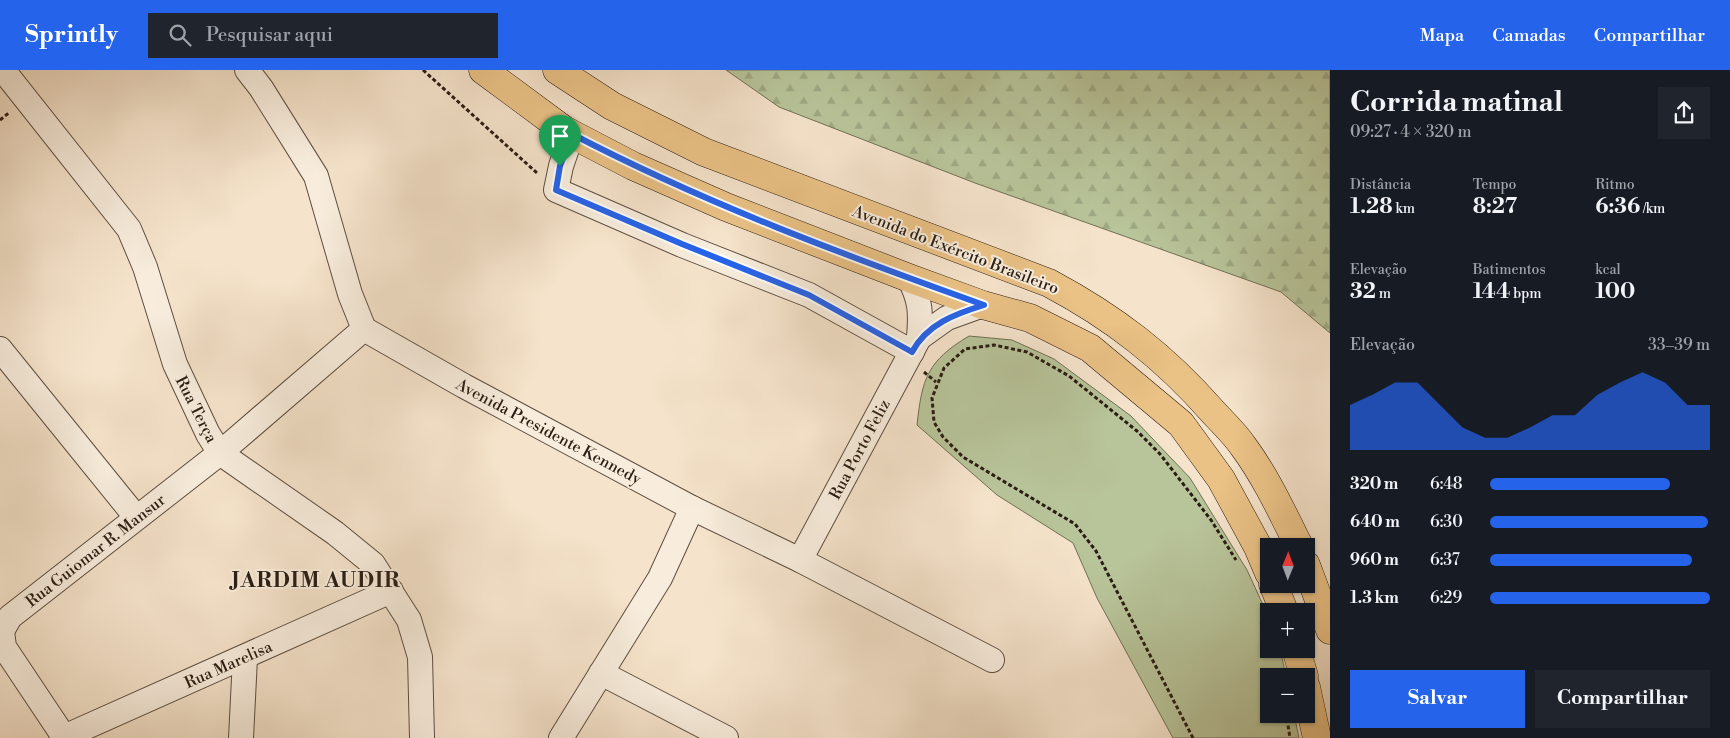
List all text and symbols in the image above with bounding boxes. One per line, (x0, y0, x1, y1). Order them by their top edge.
search box (148, 13, 498, 58)
text: Sprintly (25, 20, 118, 50)
icon: search (166, 21, 194, 49)
text: Pesquisar aqui (206, 23, 333, 47)
text: Mapa (1420, 24, 1464, 47)
text: Camadas (1492, 24, 1566, 47)
text: Compartilhar (1594, 24, 1705, 47)
text: Corrida matinal (1350, 85, 1563, 120)
button: share (1658, 87, 1710, 139)
pin (539, 115, 581, 166)
icon: arrive (546, 122, 574, 150)
text: 09:27 · 4 × 320 m (1350, 122, 1472, 142)
text: Distância (1350, 176, 1411, 194)
text: Tempo (1473, 176, 1516, 194)
text: Ritmo (1595, 176, 1635, 194)
text: 1.28 (1350, 194, 1393, 220)
text: 8:27 (1473, 194, 1517, 220)
text: 6:36 (1595, 194, 1640, 220)
text: km (1393, 200, 1415, 218)
text: /km (1640, 200, 1665, 218)
street label: Avenida do Exército Brasileiro (849, 201, 1062, 299)
text: Elevação (1350, 261, 1407, 279)
text: Batimentos (1473, 261, 1546, 279)
text: kcal (1595, 261, 1621, 279)
text: 32 (1350, 279, 1376, 305)
text: 144 (1473, 279, 1510, 305)
text: 100 (1595, 279, 1635, 305)
text: m (1376, 285, 1391, 303)
text: bpm (1510, 285, 1542, 303)
text: Elevação (1350, 335, 1415, 355)
text: 33–39 m (1648, 335, 1710, 355)
street label: Rua Terça (171, 373, 222, 447)
street label: Avenida Presidente Kennedy (452, 374, 645, 489)
street label: Rua Porto Feliz (825, 396, 895, 503)
text: 320 m (1350, 474, 1398, 494)
text: 6:48 (1430, 474, 1463, 494)
street label: Rua Guiomar R. Mansur (22, 490, 170, 612)
text: 640 m (1350, 512, 1400, 532)
text: 6:30 (1430, 512, 1463, 532)
north arrow (1260, 538, 1315, 592)
map controls (1260, 538, 1315, 723)
text: 960 m (1350, 550, 1399, 570)
text: 6:37 (1430, 550, 1460, 570)
district label: JARDIM AUDIR (228, 568, 401, 594)
text: 1.3 km (1350, 588, 1399, 608)
text: 6:29 (1430, 588, 1462, 608)
button: + (1260, 603, 1315, 658)
street label: Rua Marelisa (181, 636, 276, 693)
button: − (1260, 668, 1315, 723)
button: Salvar (1350, 670, 1525, 728)
button: Compartilhar (1535, 670, 1710, 728)

